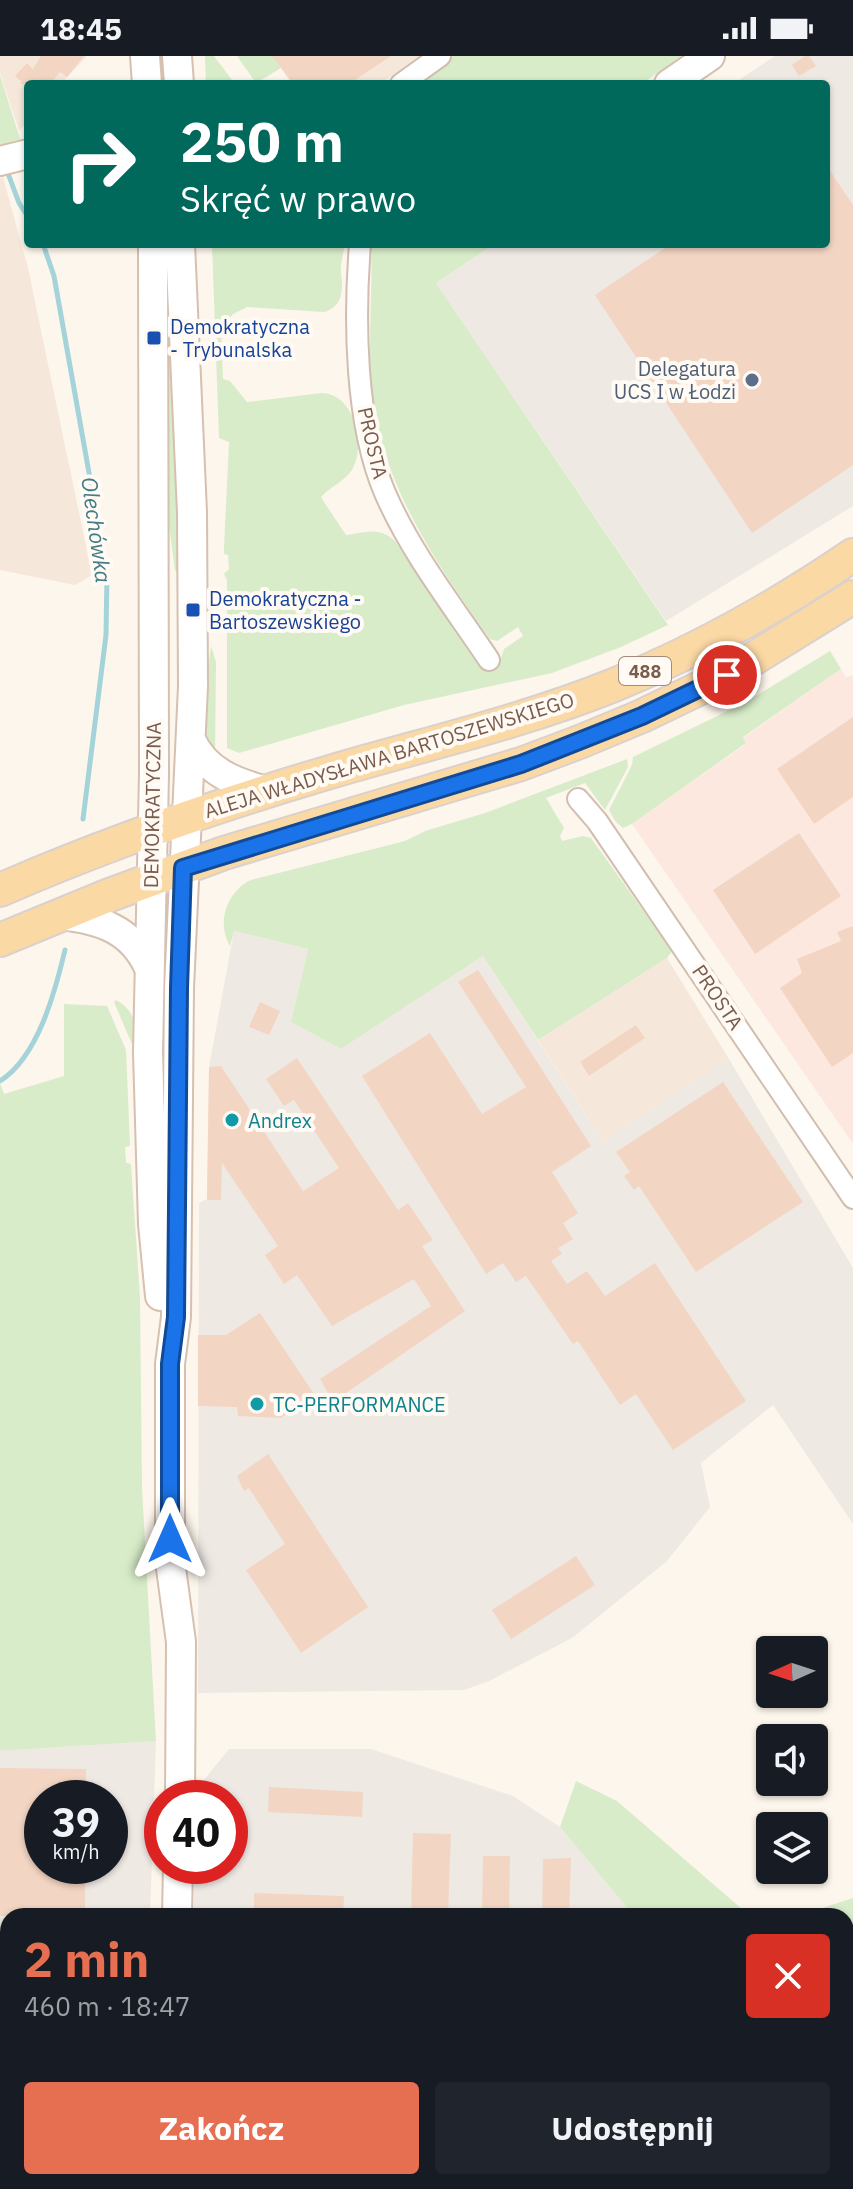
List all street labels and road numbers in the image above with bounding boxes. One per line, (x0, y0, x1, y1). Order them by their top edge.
street label: PROSTA (352, 404, 394, 482)
road number: 488 (619, 657, 671, 685)
street label: ALEJA WŁADYSŁAWA BARTOSZEWSKIEGO (201, 686, 577, 824)
street label: DEMOKRATYCZNA (137, 721, 167, 888)
street label: PROSTA (686, 959, 750, 1035)

